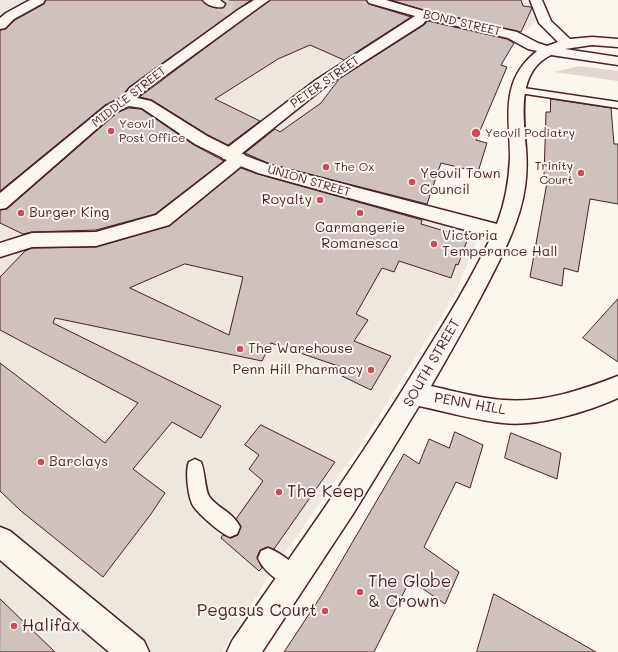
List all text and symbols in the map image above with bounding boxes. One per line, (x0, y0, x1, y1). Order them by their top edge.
street label: BOND STREET (422, 7, 502, 39)
street label: PETER STREET (288, 53, 362, 111)
street label: MIDDLE STREET (89, 64, 169, 130)
place label: Yeovil Post Office (119, 117, 185, 145)
marker: Yeovil Post Office (106, 126, 116, 136)
place label: Yeovil Podiatry (485, 126, 575, 140)
marker: Yeovil Podiatry (470, 127, 482, 139)
place label: Trinity Court (535, 159, 573, 187)
place label: The Ox (334, 160, 374, 174)
street label: UNION STREET (266, 162, 352, 200)
marker: The Ox (321, 162, 331, 172)
place label: Yeovil Town Council (420, 166, 501, 198)
marker: Trinity Court (576, 168, 586, 178)
marker: Yeovil Town Council (407, 177, 417, 187)
place label: Royalty (262, 192, 312, 208)
marker: Royalty (315, 195, 325, 205)
place label: Burger King (29, 205, 109, 221)
marker: Burger King (16, 208, 26, 218)
marker: Carmangerie Romanesca (355, 208, 365, 218)
place label: Carmangerie Romanesca (315, 220, 405, 252)
place label: Victoria Temperance Hall (442, 228, 558, 260)
marker: Victoria Temperance Hall (429, 239, 439, 249)
street label: SOUTH STREET (400, 316, 464, 410)
place label: The Warehouse (248, 341, 353, 357)
marker: The Warehouse (235, 344, 245, 354)
place label: Penn Hill Pharmacy (232, 362, 363, 378)
marker: Penn Hill Pharmacy (366, 365, 376, 375)
street label: PENN HILL (433, 389, 507, 419)
place label: Barclays (49, 454, 108, 470)
marker: Barclays (36, 457, 46, 467)
place label: The Keep (287, 482, 364, 502)
marker: The Keep (274, 487, 284, 497)
place label: The Globe & Crown (368, 572, 451, 612)
marker: The Globe & Crown (355, 587, 365, 597)
place label: Pegasus Court (197, 601, 317, 621)
marker: Pegasus Court (320, 606, 330, 616)
place label: Halifax (22, 616, 80, 636)
marker: Halifax (9, 621, 19, 631)

